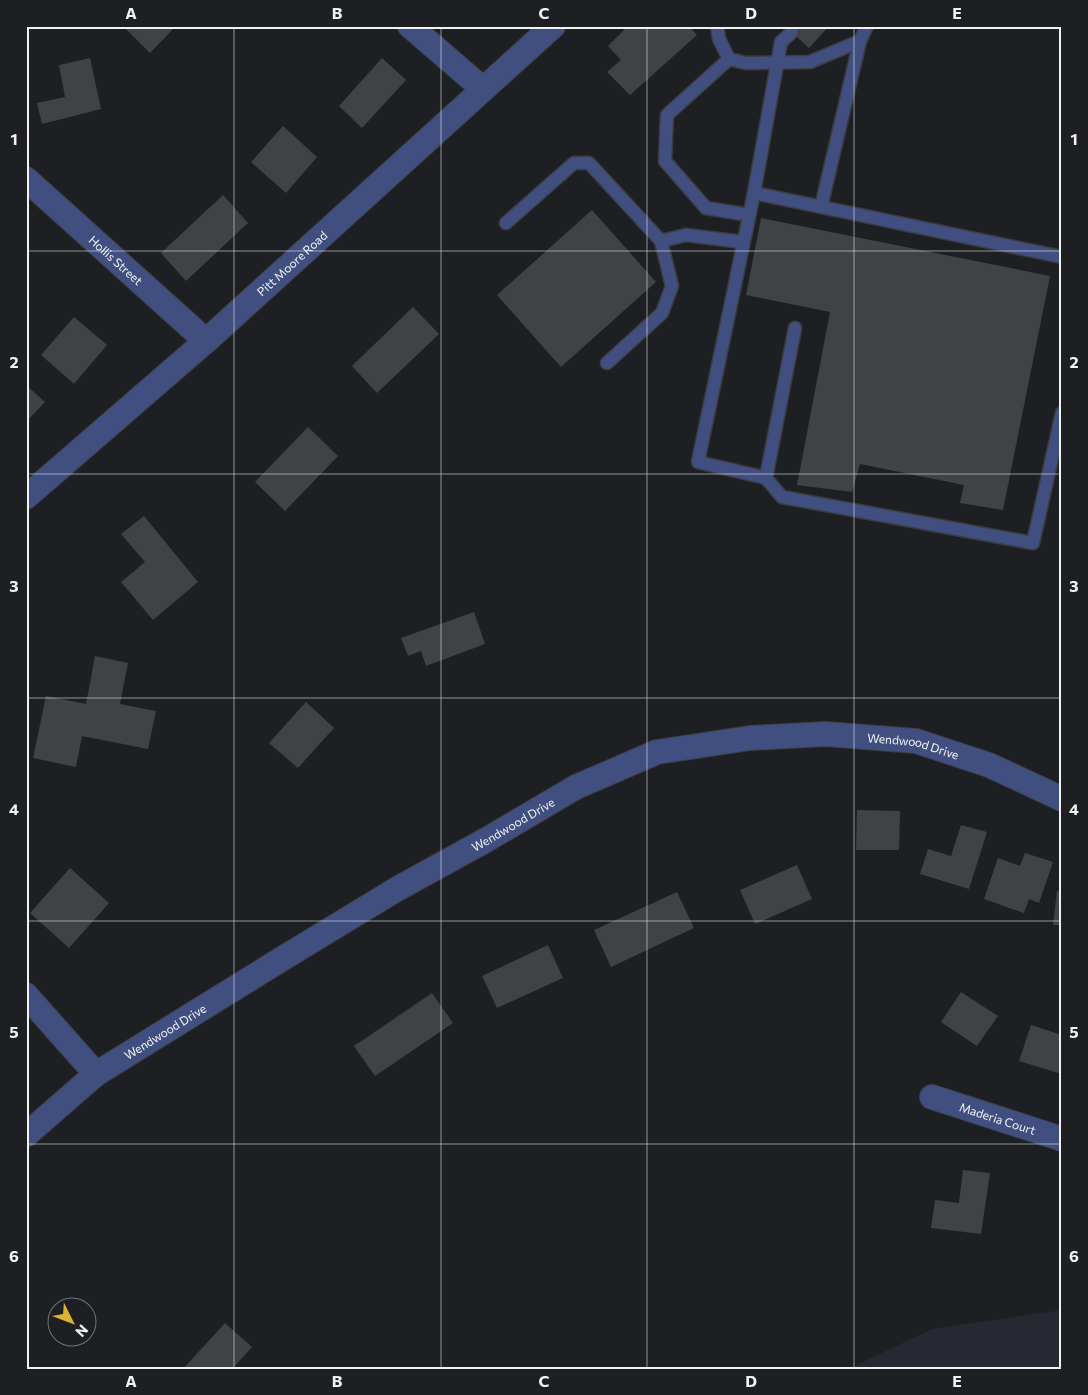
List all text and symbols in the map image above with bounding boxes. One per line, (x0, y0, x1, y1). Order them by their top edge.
text: A (125, 3, 137, 22)
text: B (332, 3, 343, 22)
text: C (539, 3, 550, 22)
text: D (745, 3, 757, 22)
text: E (952, 3, 962, 22)
text: 1 (10, 129, 18, 148)
text: 1 (1070, 129, 1078, 148)
street label: Pitt Moore Road (254, 228, 330, 299)
street label: Hollis Street (86, 232, 146, 288)
text: 2 (9, 352, 19, 371)
text: 2 (1069, 352, 1079, 371)
text: 3 (9, 576, 19, 595)
text: 3 (1069, 576, 1079, 595)
street label: Wendwood Drive (867, 730, 961, 762)
street label: Wendwood Drive (469, 794, 557, 854)
text: 4 (9, 799, 19, 818)
text: 4 (1069, 799, 1079, 818)
street label: Wendwood Drive (122, 1001, 208, 1062)
text: 5 (9, 1022, 19, 1041)
text: 5 (1069, 1022, 1079, 1041)
street label: Maderia Court (958, 1099, 1038, 1137)
text: 6 (9, 1246, 19, 1265)
text: 6 (1069, 1246, 1079, 1265)
north arrow (48, 1298, 98, 1348)
text: N (72, 1321, 92, 1341)
text: A (125, 1371, 137, 1390)
text: B (332, 1371, 343, 1390)
text: C (539, 1371, 550, 1390)
text: D (745, 1371, 757, 1390)
text: E (952, 1371, 962, 1390)

